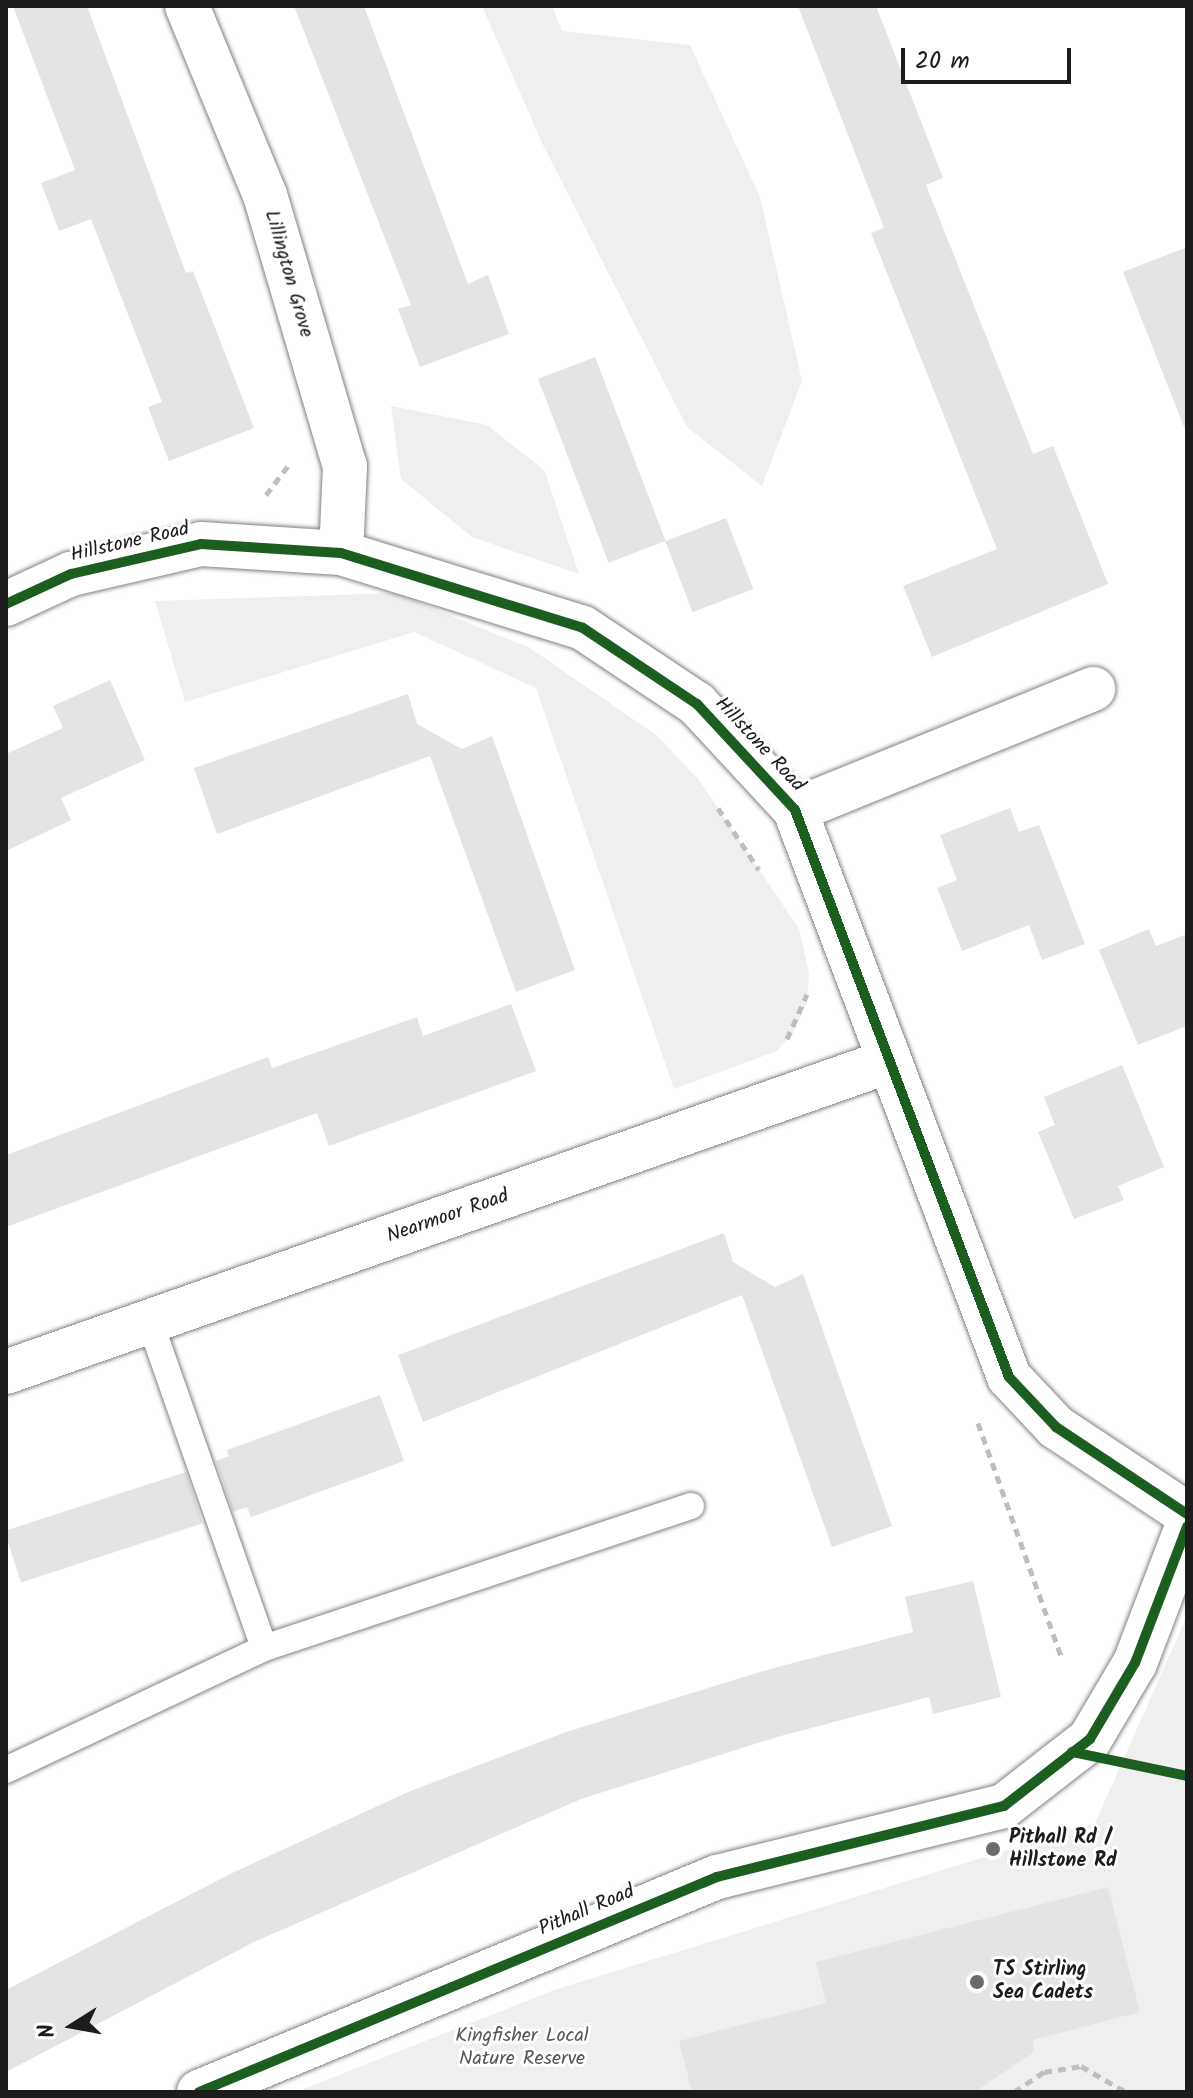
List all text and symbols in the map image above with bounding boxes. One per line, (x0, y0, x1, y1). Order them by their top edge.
scale bar (905, 32, 1075, 82)
text: 20 m (915, 42, 970, 81)
street label: Lillington Grove (258, 208, 318, 340)
street label: Hillstone Road (68, 518, 192, 568)
street label: Hillstone Road (709, 693, 809, 797)
street label: Nearmoor Road (384, 1185, 512, 1249)
place label: Pithall Rd / Hillstone Rd (1009, 1826, 1117, 1873)
marker: Pithall Rd / Hillstone Rd (984, 1840, 1002, 1858)
street label: Pithall Road (536, 1880, 638, 1942)
place label: TS Stirling Sea Cadets (993, 1958, 1093, 2005)
marker: TS Stirling Sea Cadets (968, 1973, 986, 1991)
north arrow (32, 1986, 112, 2066)
text: N (29, 2021, 66, 2041)
park label: Kingfisher Local Nature Reserve (455, 2025, 589, 2072)

